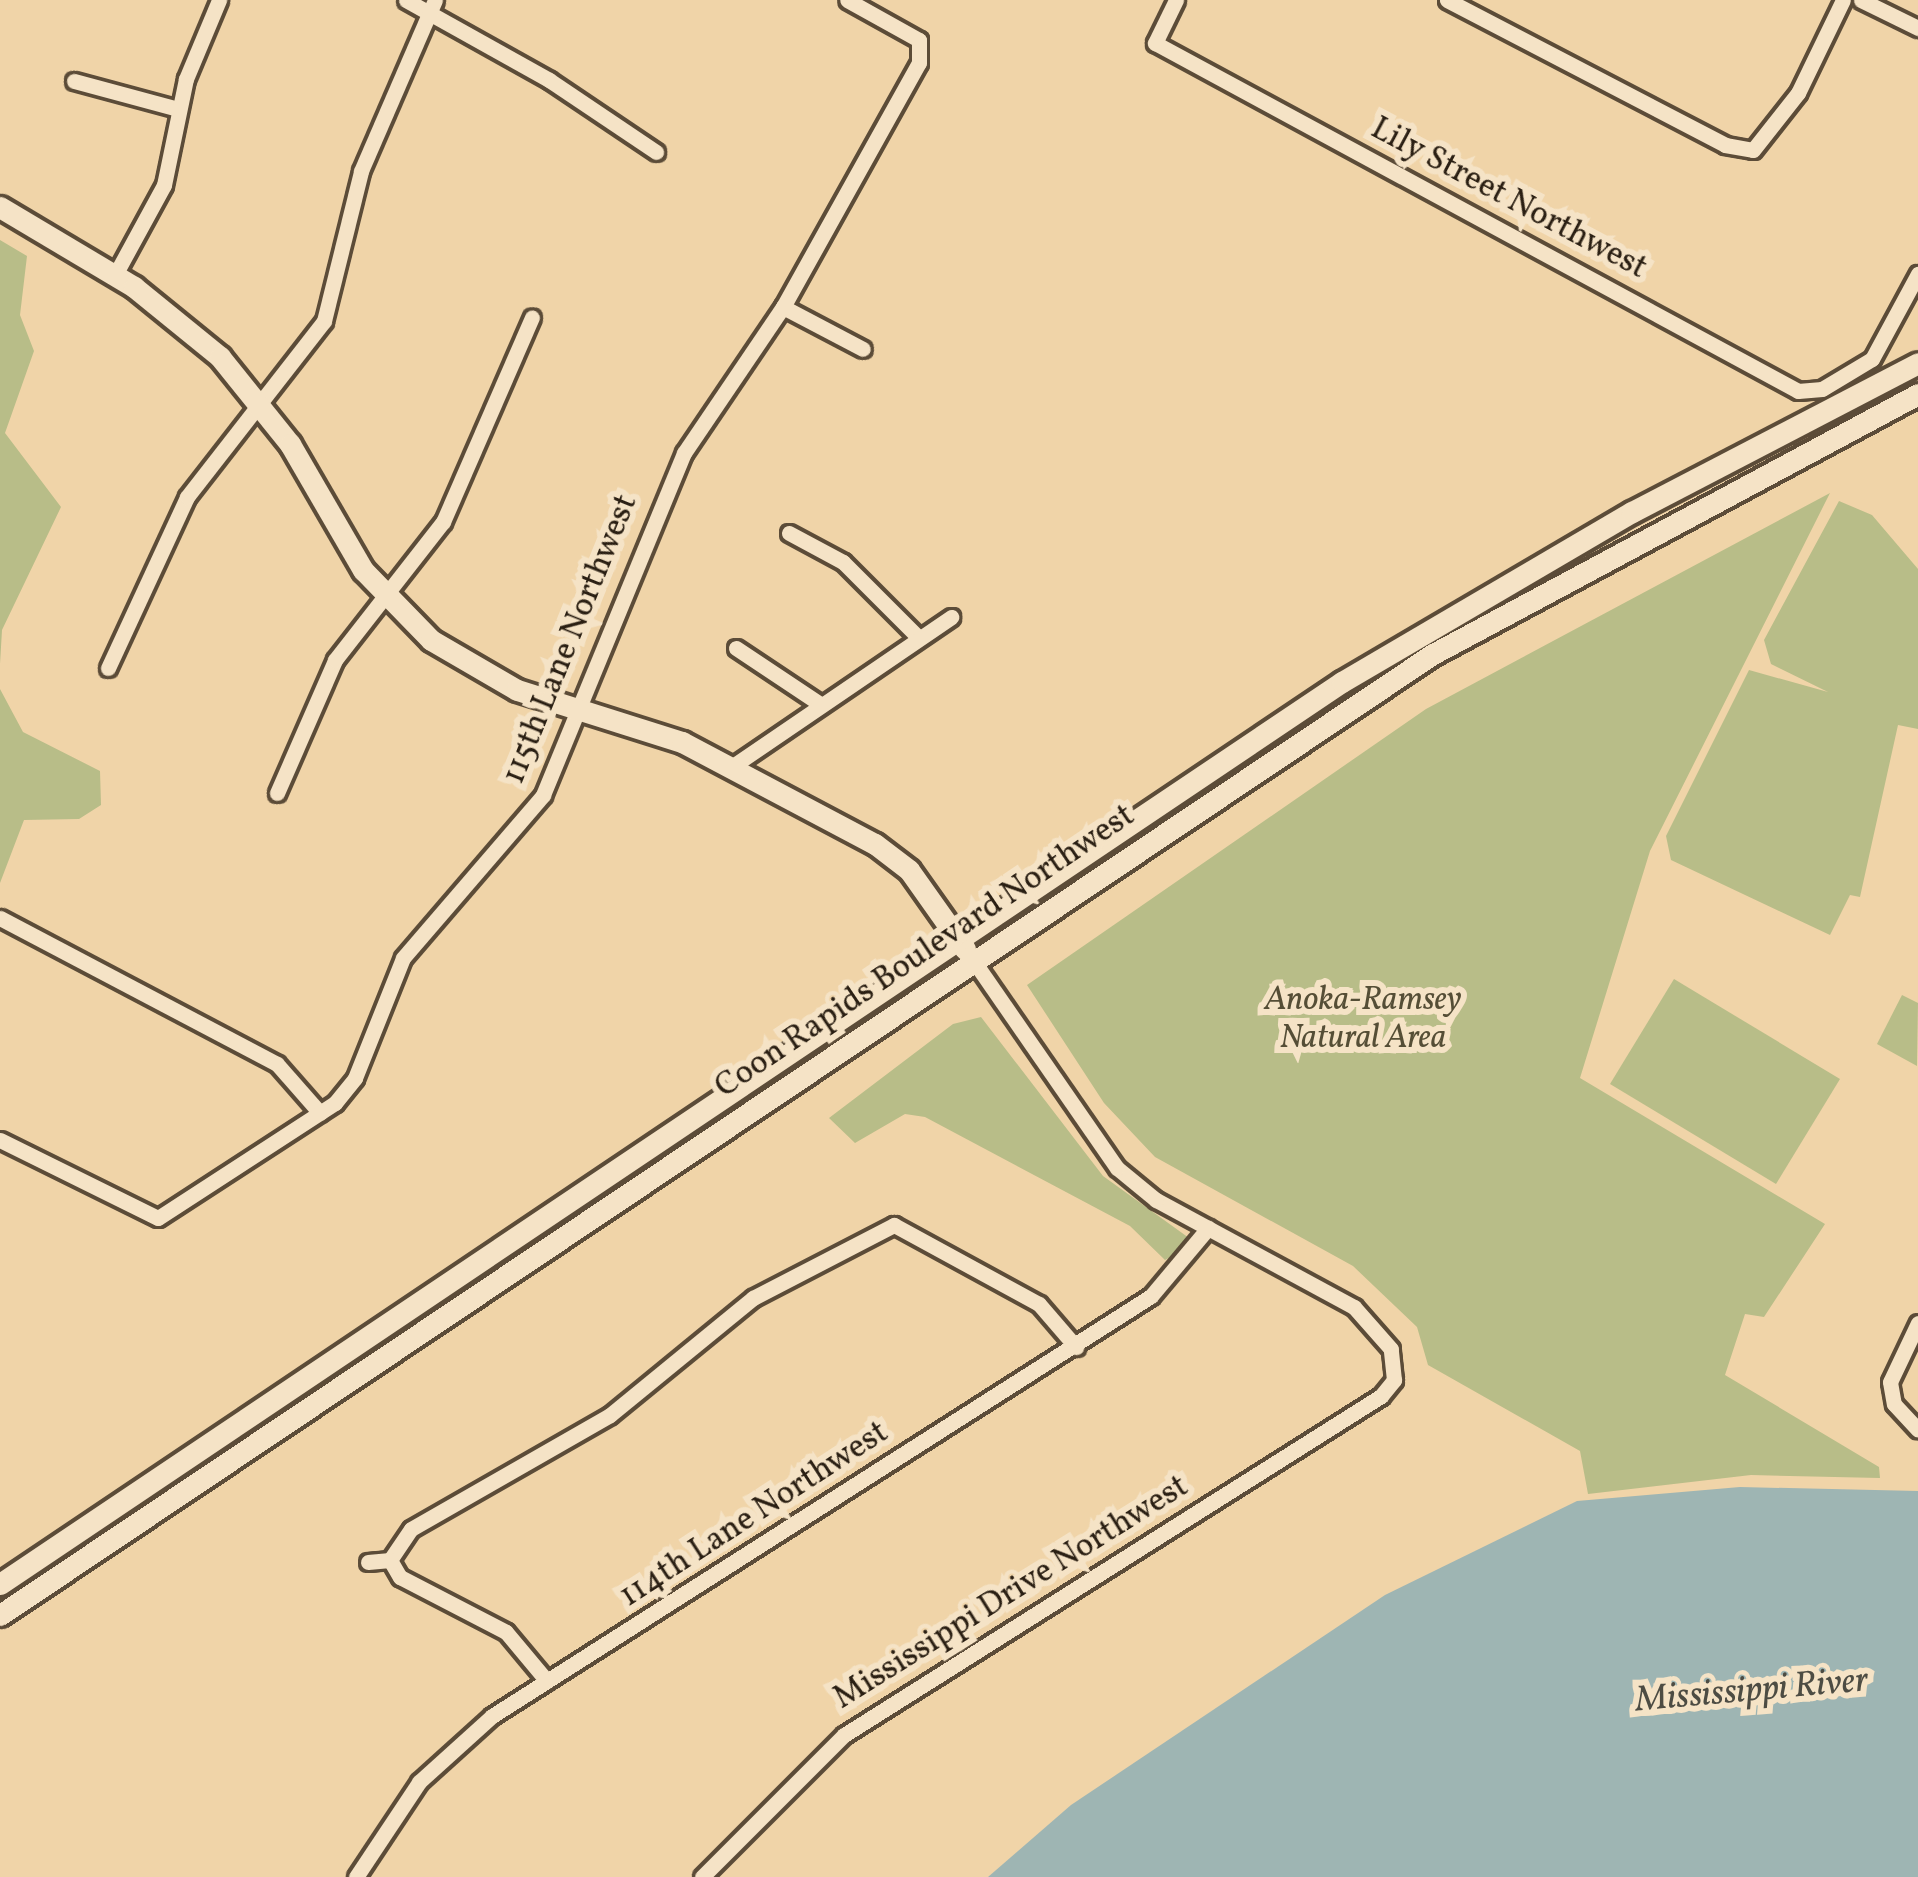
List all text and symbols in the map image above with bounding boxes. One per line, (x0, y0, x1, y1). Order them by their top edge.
street label: Lily Street Northwest (1363, 110, 1653, 290)
street label: 115th Lane Northwest (496, 490, 648, 790)
street label: Coon Rapids Boulevard Northwest (709, 798, 1143, 1108)
park label: Anoka-Ramsey Natural Area (1264, 982, 1462, 1060)
street label: 114th Lane Northwest (613, 1414, 897, 1618)
street label: Mississippi Drive Northwest (827, 1468, 1197, 1720)
water label: Mississippi River (1634, 1660, 1870, 1724)

